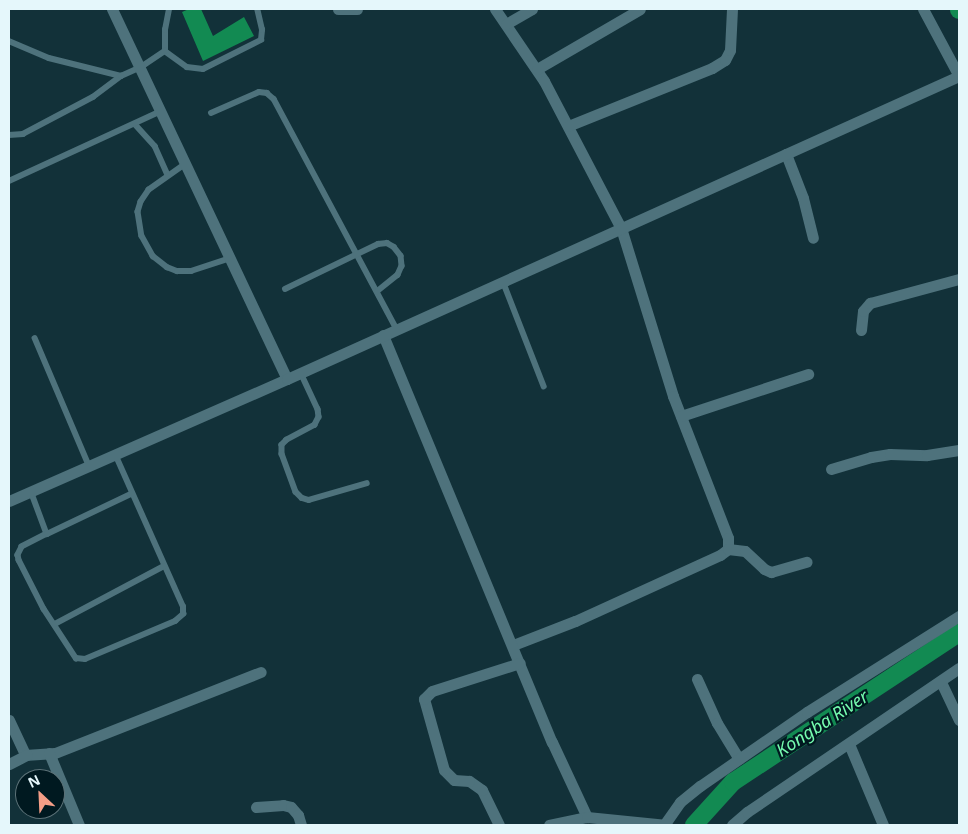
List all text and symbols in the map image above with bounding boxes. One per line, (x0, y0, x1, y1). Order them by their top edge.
water label: Kongba River (772, 685, 872, 761)
north arrow (15, 769, 65, 819)
text: N (25, 770, 43, 792)

